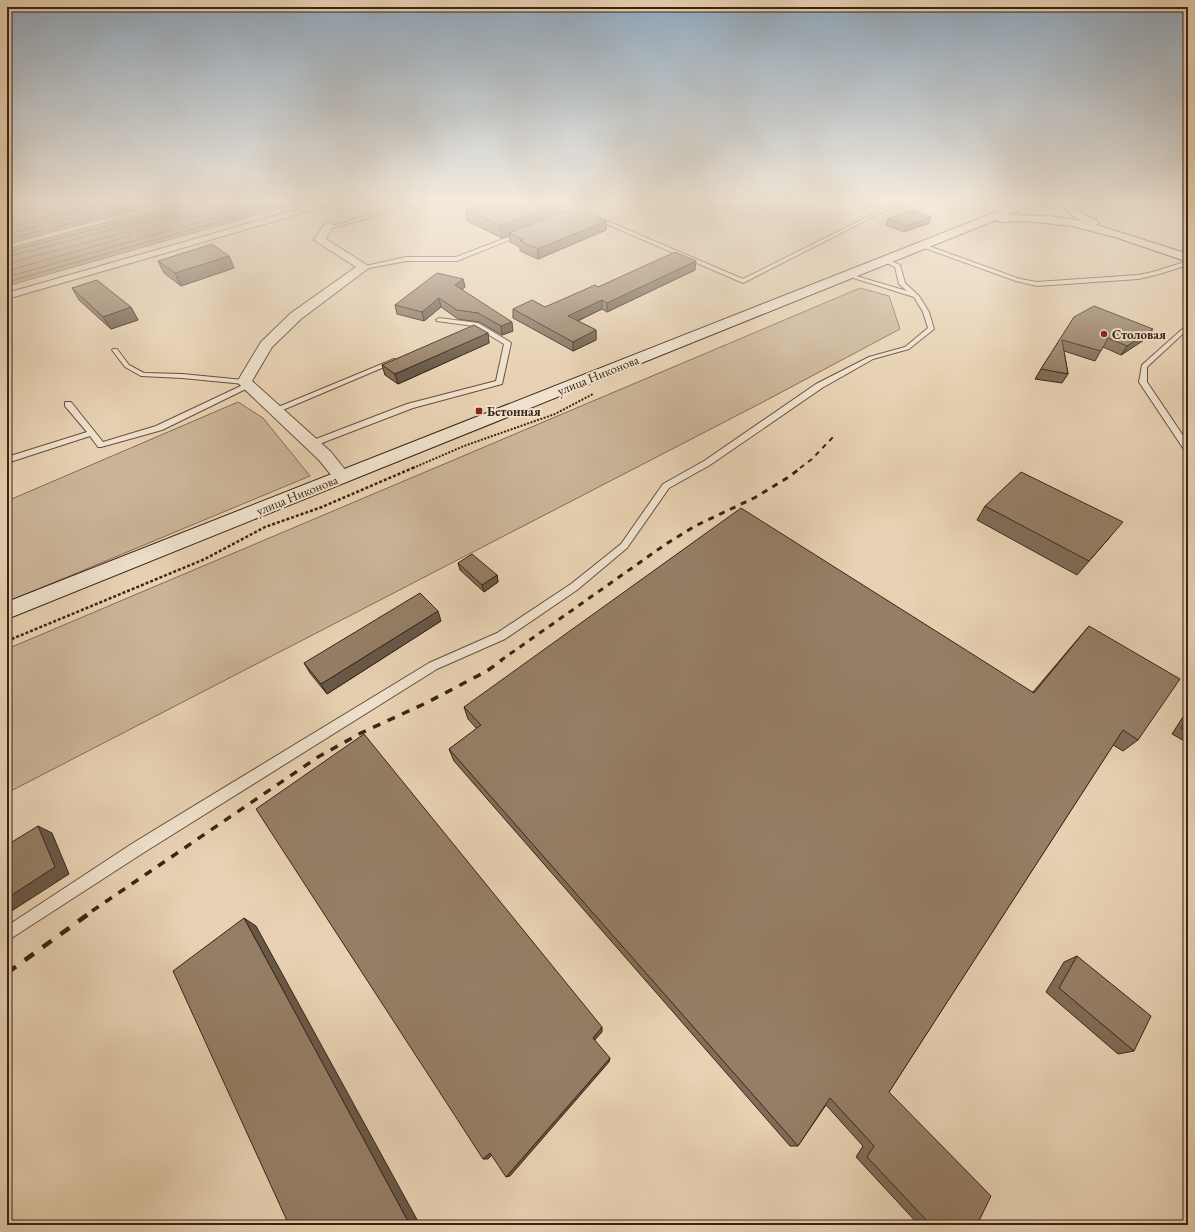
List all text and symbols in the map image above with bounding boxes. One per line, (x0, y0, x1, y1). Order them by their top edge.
place label: Столовая (1112, 326, 1166, 343)
marker: Столовая (1099, 329, 1109, 339)
street label: улица Никонова (555, 351, 642, 399)
place label: Бетонная (487, 403, 541, 420)
marker: Бетонная (474, 406, 484, 416)
street label: улица Никонова (254, 471, 341, 519)

